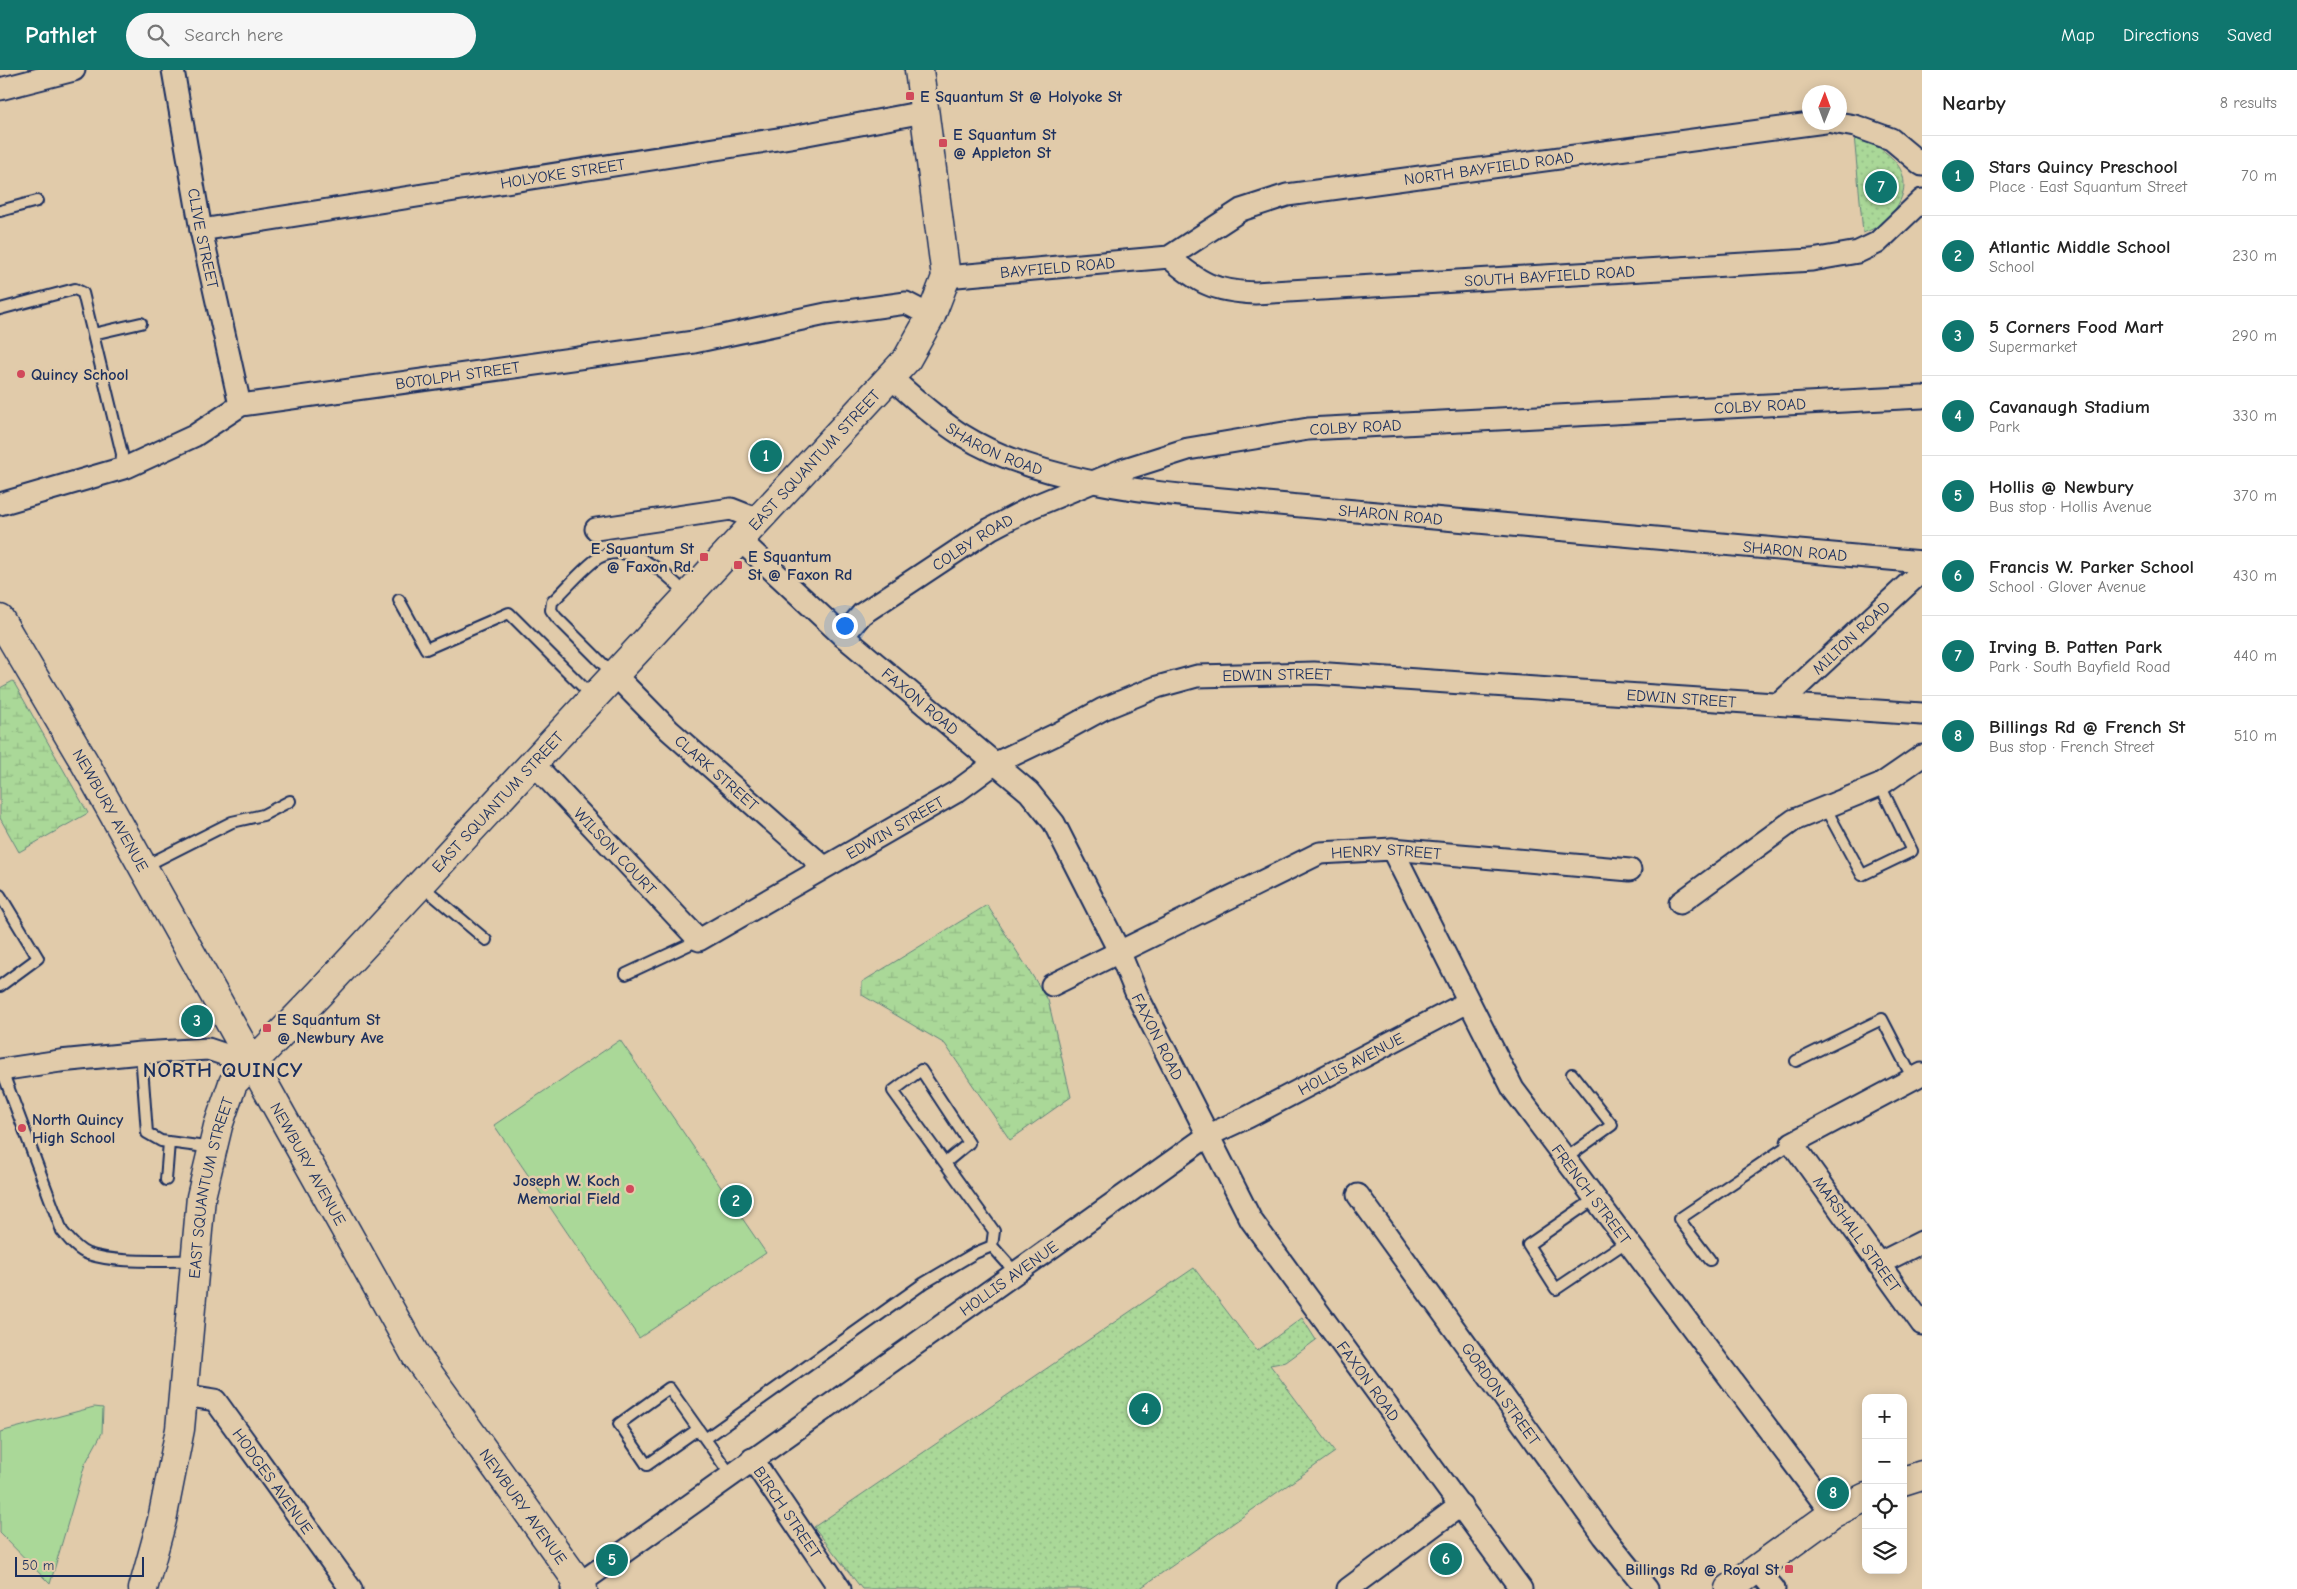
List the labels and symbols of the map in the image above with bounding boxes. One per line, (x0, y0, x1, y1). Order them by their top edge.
north arrow (1802, 85, 1847, 130)
place label: E Squantum St @ Holyoke St (920, 88, 1123, 106)
marker: E Squantum St @ Holyoke St (904, 90, 916, 102)
place label: E Squantum St @ Appleton St (953, 126, 1057, 162)
marker: E Squantum St @ Appleton St (937, 137, 949, 149)
street label: NORTH BAYFIELD ROAD (1403, 148, 1575, 189)
street label: HOLYOKE STREET (499, 155, 627, 193)
pin: 7 (1865, 168, 1897, 206)
street label: CLIVE STREET (184, 187, 222, 291)
street label: BAYFIELD ROAD (999, 254, 1116, 282)
street label: SOUTH BAYFIELD ROAD (1464, 262, 1636, 291)
street label: BOTOLPH STREET (394, 358, 522, 393)
place label: Quincy School (31, 366, 129, 384)
marker: Quincy School (15, 368, 27, 380)
street label: EAST SQUANTUM STREET (745, 386, 885, 534)
street label: COLBY ROAD (1714, 395, 1807, 418)
street label: COLBY ROAD (1309, 416, 1402, 439)
street label: SHARON ROAD (942, 419, 1045, 479)
pin: 1 (750, 437, 782, 475)
street label: SHARON ROAD (1338, 502, 1444, 529)
street label: COLBY ROAD (929, 511, 1016, 575)
street label: SHARON ROAD (1742, 538, 1848, 565)
place label: E Squantum St @ Faxon Rd. (591, 540, 695, 576)
place label: E Squantum St @ Faxon Rd (748, 548, 852, 584)
marker: E Squantum St @ Faxon Rd. (698, 551, 710, 563)
marker: E Squantum St @ Faxon Rd (732, 559, 744, 571)
street label: MILTON ROAD (1809, 598, 1894, 678)
your location (832, 613, 858, 639)
street label: FAXON ROAD (878, 664, 962, 739)
street label: EDWIN STREET (1222, 665, 1333, 685)
street label: EDWIN STREET (1626, 686, 1737, 711)
street label: EAST SQUANTUM STREET (429, 728, 568, 876)
street label: CLARK STREET (671, 731, 762, 815)
street label: NEWBURY AVENUE (69, 746, 152, 875)
street label: EDWIN STREET (843, 793, 948, 863)
street label: WILSON COURT (570, 805, 660, 899)
street label: HENRY STREET (1330, 841, 1443, 863)
street label: FAXON ROAD (1128, 991, 1187, 1083)
pin: 3 (181, 1002, 213, 1040)
place label: E Squantum St @ Newbury Ave (277, 1011, 384, 1047)
marker: E Squantum St @ Newbury Ave (261, 1022, 273, 1034)
street label: HOLLIS AVENUE (1295, 1029, 1407, 1099)
district label: NORTH QUINCY (143, 1058, 303, 1082)
street label: EAST SQUANTUM STREET (186, 1094, 238, 1279)
street label: NEWBURY AVENUE (266, 1100, 349, 1229)
place label: North Quincy High School (32, 1111, 124, 1147)
marker: North Quincy High School (16, 1122, 28, 1134)
street label: FRENCH STREET (1548, 1141, 1635, 1249)
place label: Joseph W. Koch Memorial Field (513, 1172, 620, 1208)
street label: MARSHALL STREET (1809, 1173, 1904, 1296)
pin: 2 (720, 1182, 752, 1220)
marker: Joseph W. Koch Memorial Field (624, 1183, 636, 1195)
street label: HOLLIS AVENUE (956, 1237, 1062, 1320)
street label: FAXON ROAD (1333, 1338, 1403, 1425)
street label: GORDON STREET (1458, 1340, 1544, 1450)
pin: 4 (1129, 1390, 1161, 1428)
street label: HODGES AVENUE (228, 1425, 316, 1538)
street label: NEWBURY AVENUE (475, 1446, 570, 1568)
street label: BIRCH STREET (750, 1463, 825, 1562)
pin: 8 (1817, 1474, 1849, 1512)
pin: 6 (1430, 1540, 1462, 1578)
pin: 5 (596, 1541, 628, 1579)
scale bar (15, 1554, 144, 1577)
place label: Billings Rd @ Royal St (1625, 1561, 1780, 1579)
marker: Billings Rd @ Royal St (1783, 1563, 1795, 1575)

